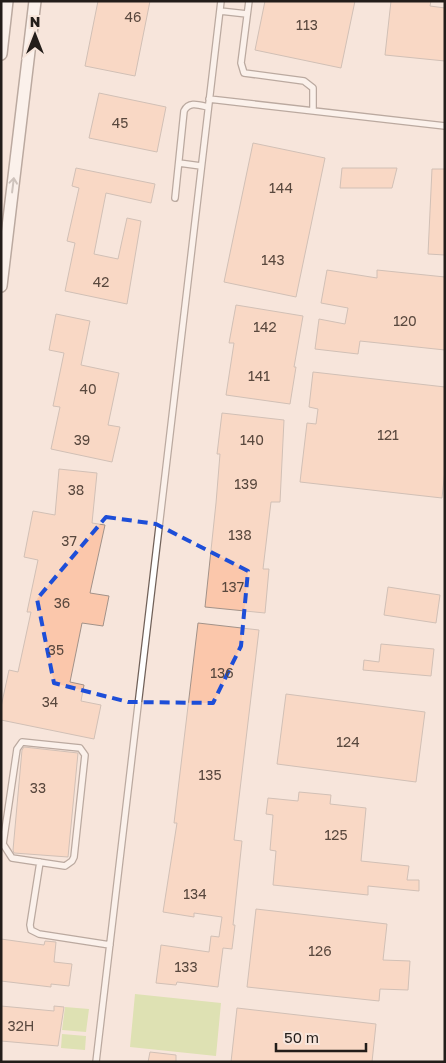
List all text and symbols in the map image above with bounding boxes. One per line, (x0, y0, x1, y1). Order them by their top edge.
house number: 46 (124, 8, 142, 25)
north arrow (10, 10, 60, 60)
text: N (30, 13, 40, 30)
house number: 113 (296, 16, 318, 33)
house number: 45 (112, 114, 128, 131)
one-way arrow (8, 178, 18, 194)
house number: 144 (269, 179, 293, 196)
house number: 143 (261, 251, 285, 268)
house number: 42 (93, 273, 109, 290)
house number: 120 (393, 312, 417, 329)
house number: 142 (253, 318, 277, 335)
house number: 141 (248, 367, 270, 384)
house number: 40 (79, 380, 97, 397)
house number: 121 (377, 426, 399, 443)
house number: 39 (74, 431, 90, 448)
house number: 140 (240, 431, 264, 448)
house number: 139 (234, 475, 258, 492)
house number: 38 (68, 481, 84, 498)
house number: 138 (228, 526, 252, 543)
house number: 37 (61, 532, 77, 549)
house number: 137 (222, 578, 244, 595)
house number: 36 (54, 594, 70, 611)
house number: 35 (48, 641, 64, 658)
house number: 136 (210, 664, 234, 681)
house number: 34 (42, 693, 58, 710)
house number: 124 (336, 733, 360, 750)
house number: 135 (198, 766, 222, 783)
house number: 33 (30, 779, 46, 796)
house number: 125 (324, 826, 348, 843)
house number: 134 (183, 885, 207, 902)
house number: 126 (308, 942, 332, 959)
house number: 133 (174, 958, 198, 975)
house number: 32H (8, 1017, 34, 1034)
scale bar (276, 1020, 366, 1052)
text: 50 m (284, 1028, 319, 1046)

